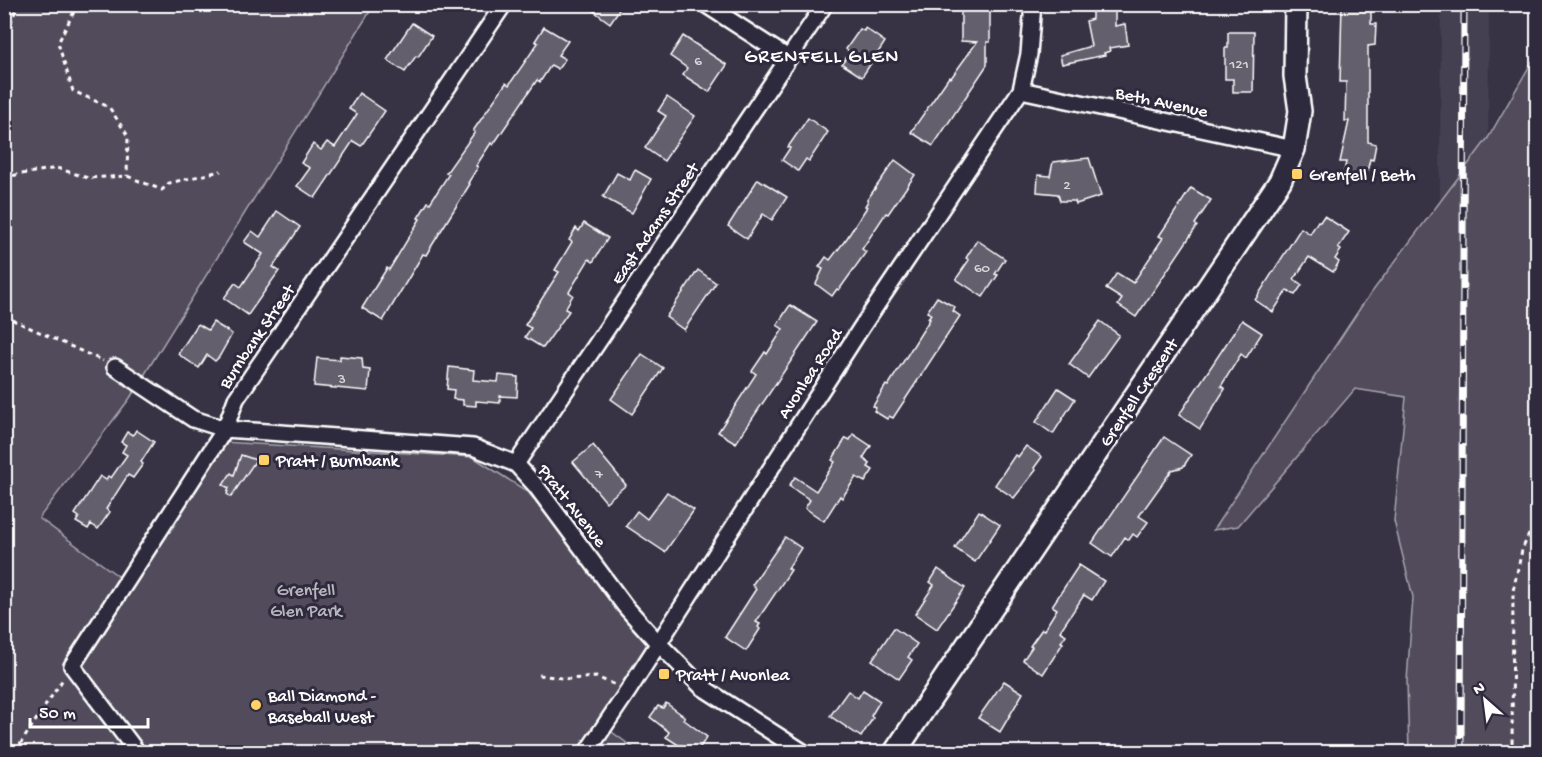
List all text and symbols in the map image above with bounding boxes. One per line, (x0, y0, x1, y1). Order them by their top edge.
district label: GRENFELL GLEN (744, 47, 900, 70)
house number: 6 (694, 53, 702, 71)
house number: 121 (1228, 56, 1249, 74)
street label: Beth Avenue (1112, 83, 1210, 124)
street label: East Adams Street (608, 158, 705, 289)
place label: Grenfell / Beth (1309, 166, 1416, 187)
marker: Grenfell / Beth (1290, 167, 1304, 181)
house number: 2 (1063, 177, 1071, 195)
house number: 60 (974, 260, 991, 278)
street label: Burnbank Street (215, 280, 302, 394)
street label: Avonlea Road (774, 324, 849, 423)
street label: Grenfell Crescent (1096, 334, 1185, 451)
house number: 3 (337, 371, 346, 389)
place label: Pratt / Burnbank (275, 452, 400, 473)
marker: Pratt / Burnbank (257, 453, 271, 467)
street label: Pratt Avenue (532, 460, 610, 553)
house number: 7 (594, 466, 604, 484)
park label: Grenfell Glen Park (270, 581, 344, 623)
place label: Pratt / Avonlea (675, 666, 791, 687)
marker: Pratt / Avonlea (657, 667, 671, 681)
north arrow (1455, 670, 1515, 730)
text: N (1471, 679, 1489, 701)
place label: Ball Diamond - Baseball West (267, 687, 376, 729)
scale bar (30, 691, 148, 729)
marker: Ball Diamond - Baseball West (249, 698, 263, 712)
text: 50 m (39, 704, 76, 725)

